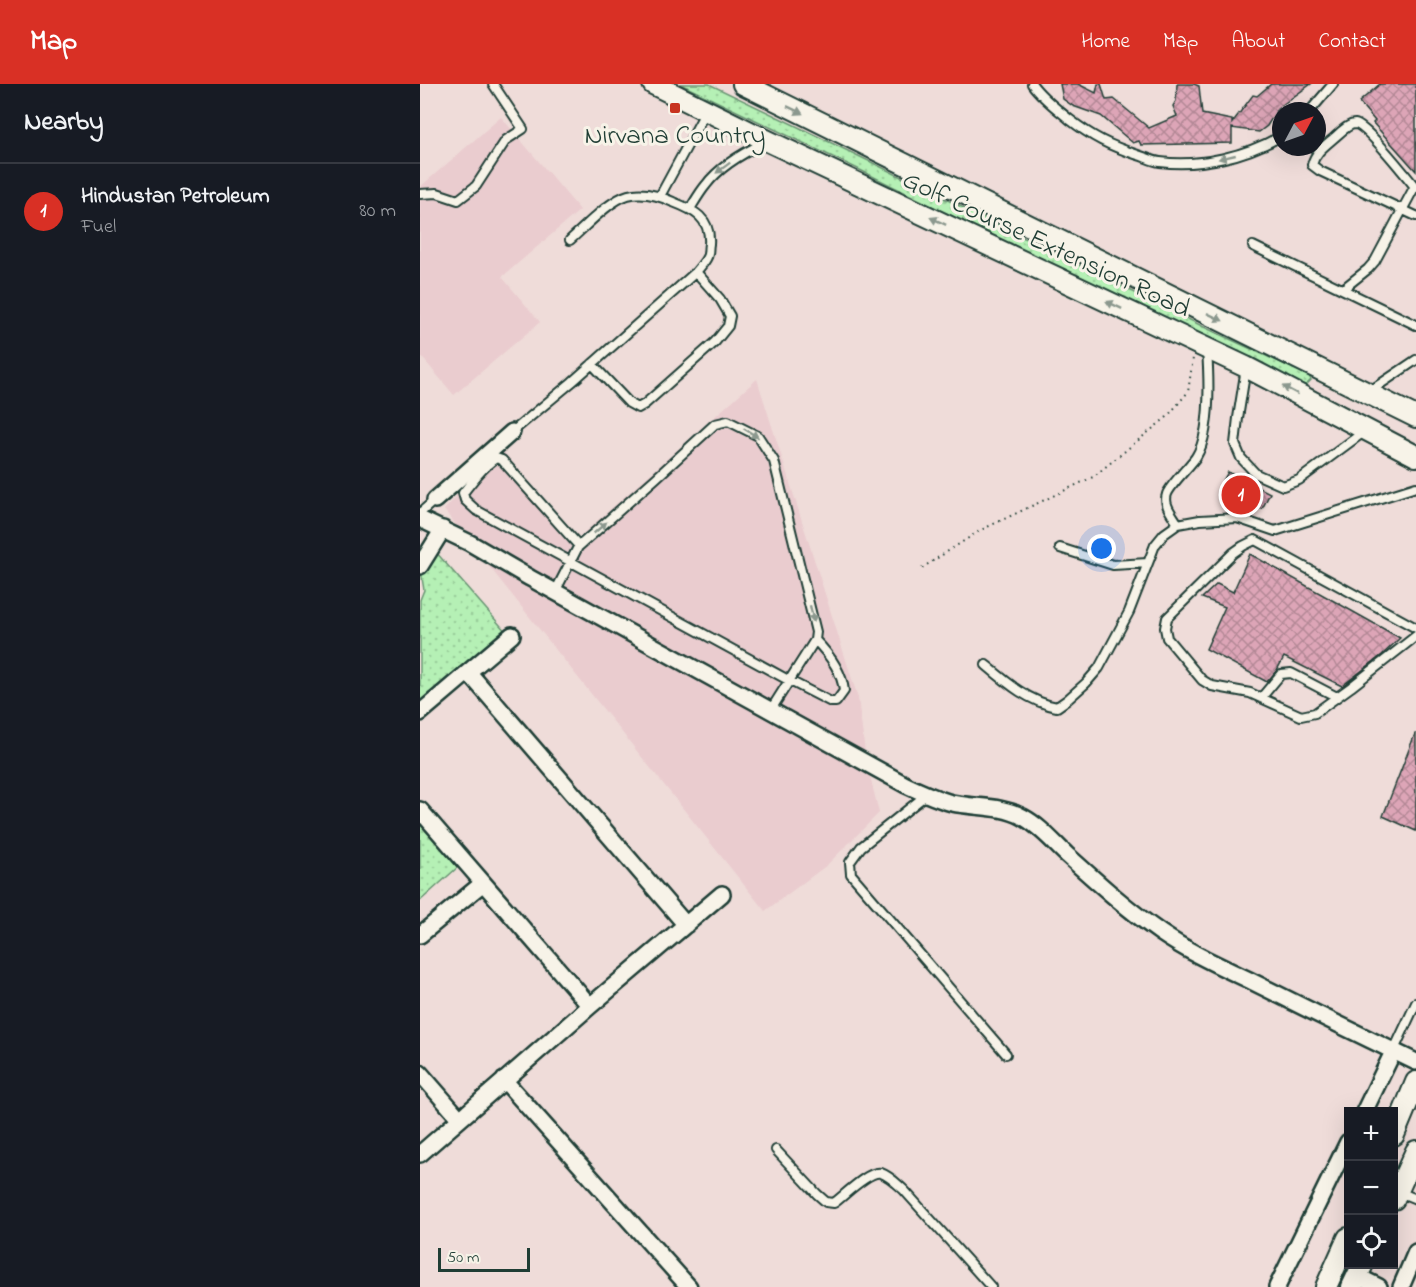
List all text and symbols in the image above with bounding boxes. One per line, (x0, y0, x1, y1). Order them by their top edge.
text: Map (30, 22, 77, 63)
text: Home (1081, 27, 1130, 57)
text: Map (1163, 27, 1198, 57)
text: About (1231, 27, 1285, 57)
text: Contact (1318, 27, 1386, 57)
marker: Nirvana Country (668, 101, 682, 115)
north arrow (1272, 102, 1326, 156)
text: Nearby (24, 104, 103, 142)
one-way arrow (787, 105, 804, 115)
place label: Nirvana Country (584, 117, 766, 156)
one-way arrow (1217, 152, 1236, 162)
street label: Golf Course Extension Road (896, 161, 1196, 329)
one-way arrow (715, 162, 731, 175)
text: Hindustan Petroleum (81, 181, 270, 213)
text: 1 (40, 197, 47, 226)
text: 80 m (359, 197, 396, 226)
text: Fuel (81, 213, 116, 242)
one-way arrow (929, 217, 946, 226)
one-way arrow (1106, 300, 1123, 309)
one-way arrow (1206, 312, 1223, 322)
one-way arrow (1281, 385, 1298, 395)
one-way arrow (743, 428, 759, 439)
pin: 1 (1222, 472, 1260, 518)
one-way arrow (592, 522, 607, 535)
your location (1087, 534, 1116, 563)
one-way arrow (807, 605, 817, 624)
map controls (1344, 1107, 1398, 1269)
button: + (1344, 1107, 1398, 1161)
button: − (1344, 1161, 1398, 1215)
button: locate (1344, 1215, 1398, 1269)
scale bar (438, 1245, 530, 1272)
text: 50 m (447, 1246, 479, 1270)

